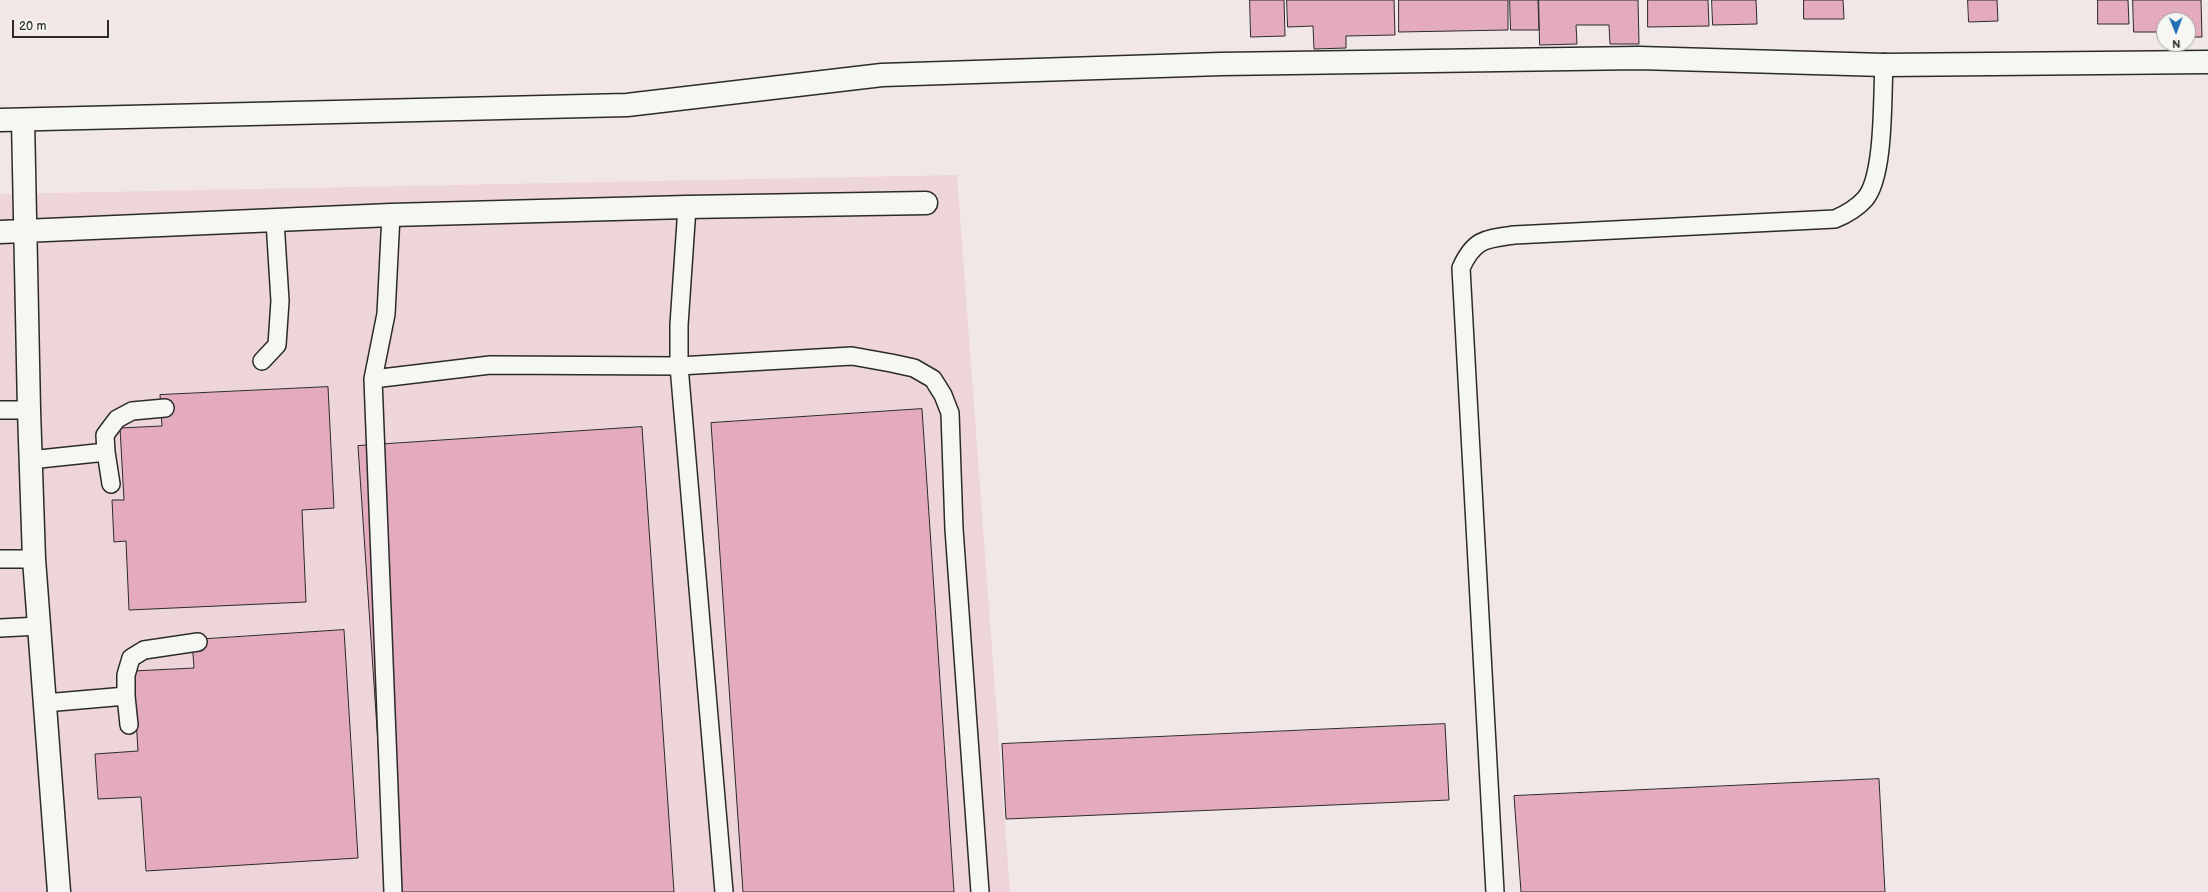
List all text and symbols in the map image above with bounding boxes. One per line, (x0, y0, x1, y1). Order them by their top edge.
scale bar (14, 12, 111, 38)
north arrow (2156, 12, 2196, 52)
text: 20 m (19, 19, 46, 34)
text: N (2172, 37, 2180, 50)

